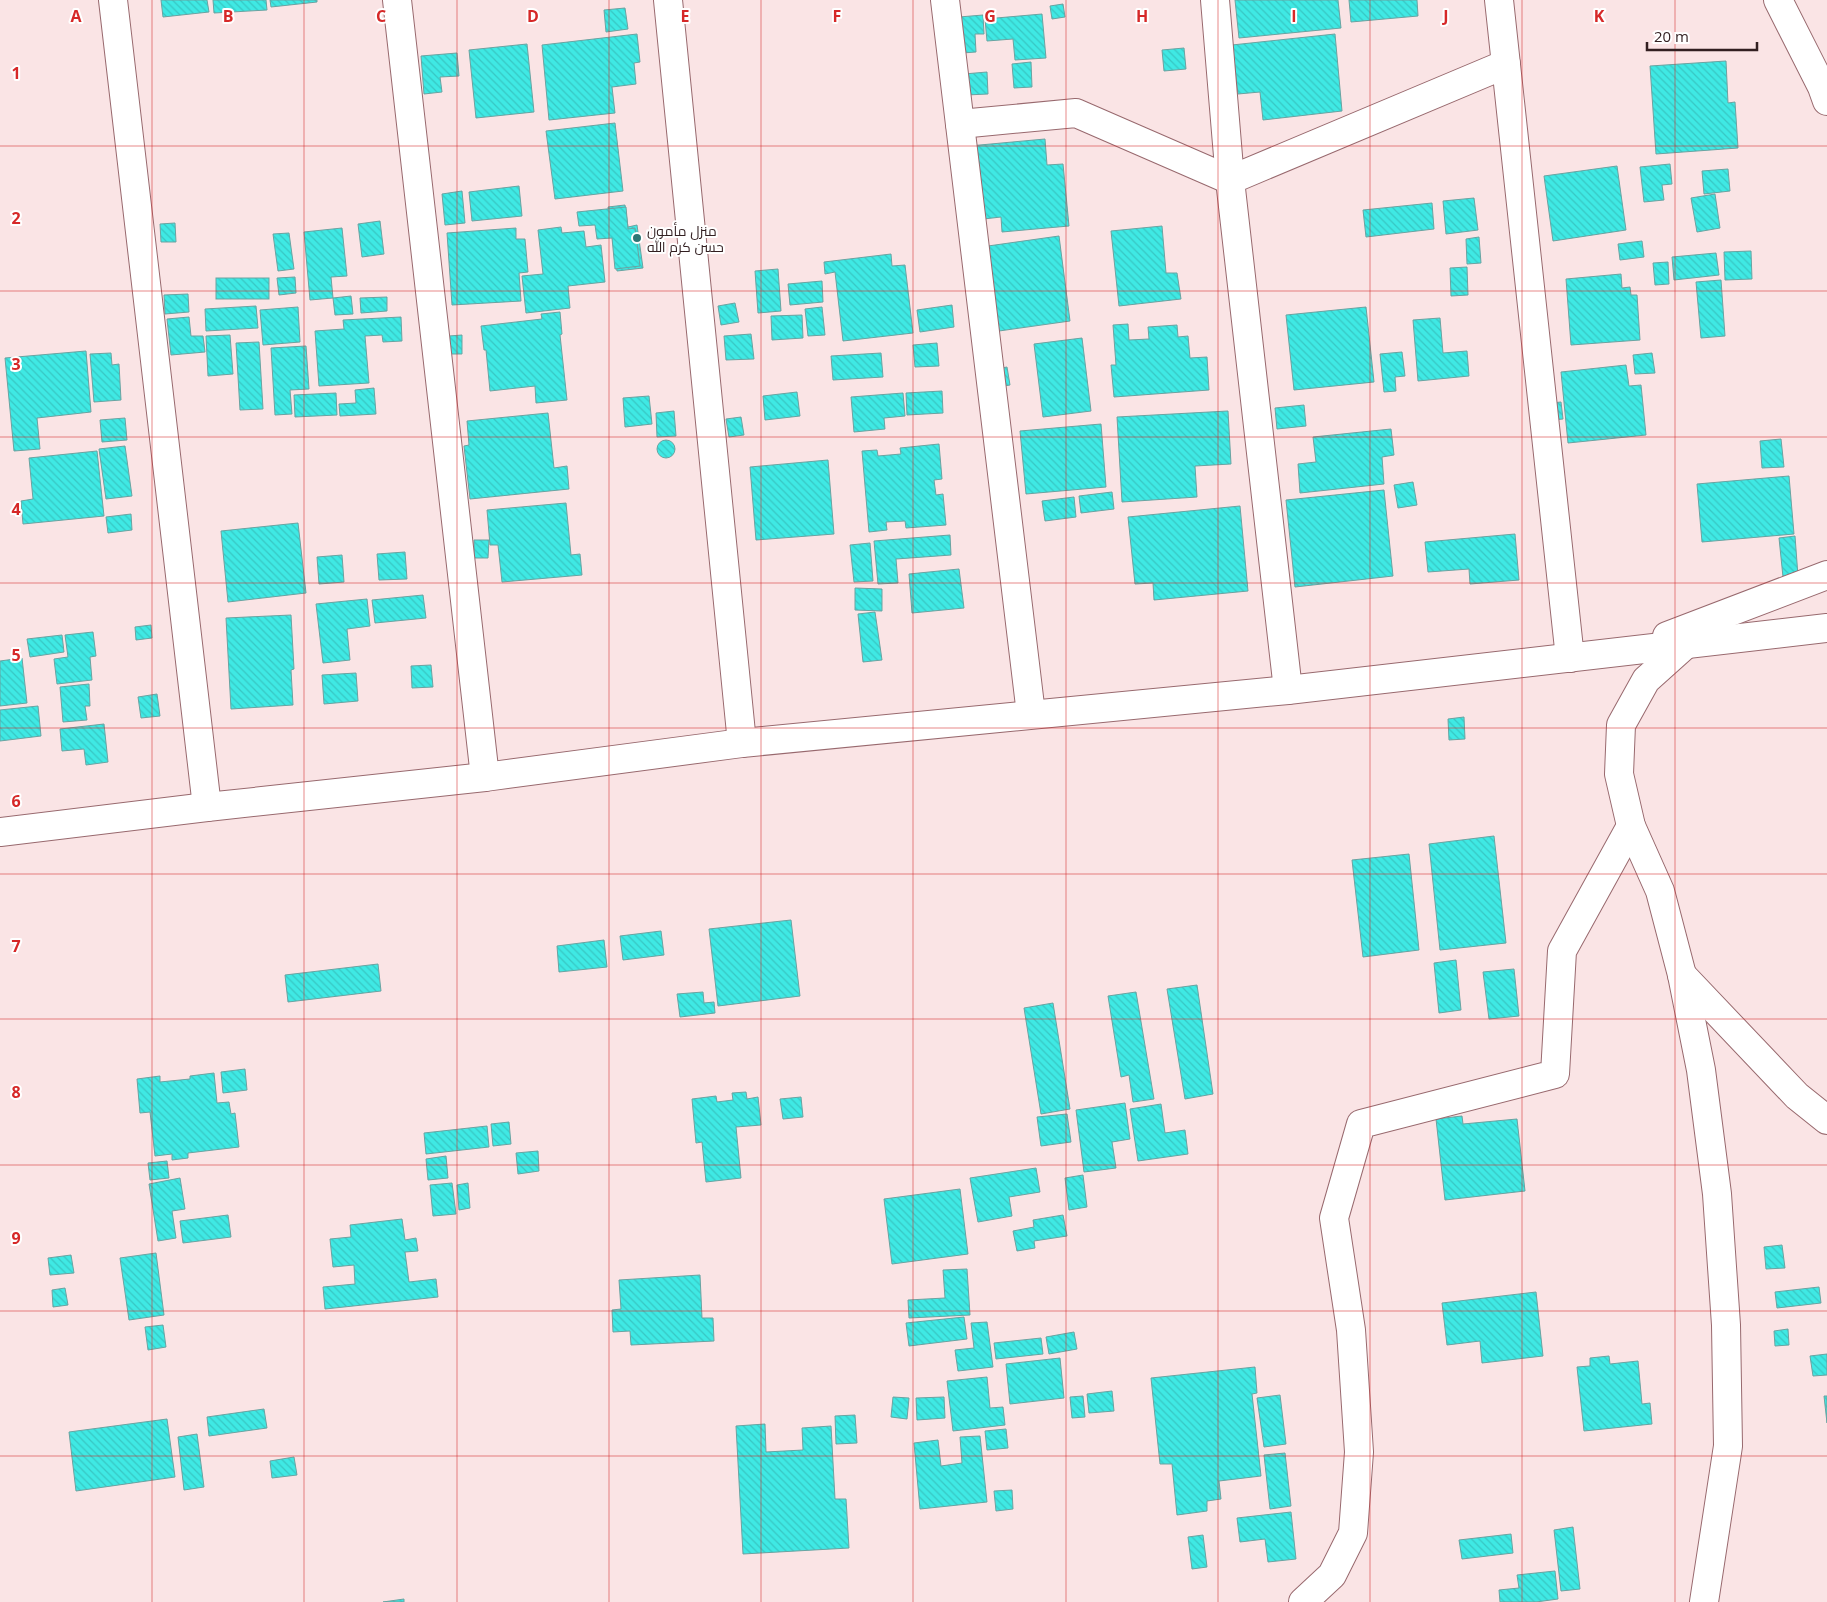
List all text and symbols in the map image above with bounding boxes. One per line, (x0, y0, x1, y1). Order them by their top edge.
text: A (70, 5, 82, 27)
text: B (223, 5, 233, 27)
text: C (376, 5, 386, 27)
text: D (527, 5, 539, 27)
text: E (681, 5, 690, 27)
text: F (833, 5, 841, 27)
text: G (984, 5, 996, 27)
text: H (1136, 5, 1148, 27)
text: I (1291, 5, 1297, 27)
text: J (1441, 5, 1449, 27)
text: K (1594, 5, 1605, 27)
scale bar (1647, 20, 1757, 52)
text: 20 m (1654, 26, 1689, 46)
text: 1 (11, 62, 21, 84)
text: 2 (11, 207, 21, 229)
place label: منزل مأمون حسن كرم الله (647, 221, 724, 257)
marker: منزل مأمون حسن كرم الله (631, 232, 643, 244)
text: 3 (11, 353, 21, 375)
text: 4 (11, 498, 21, 520)
text: 5 (11, 644, 21, 666)
text: 6 (11, 790, 21, 812)
text: 7 (11, 935, 21, 957)
text: 8 (11, 1081, 21, 1103)
text: 9 (11, 1227, 21, 1249)

